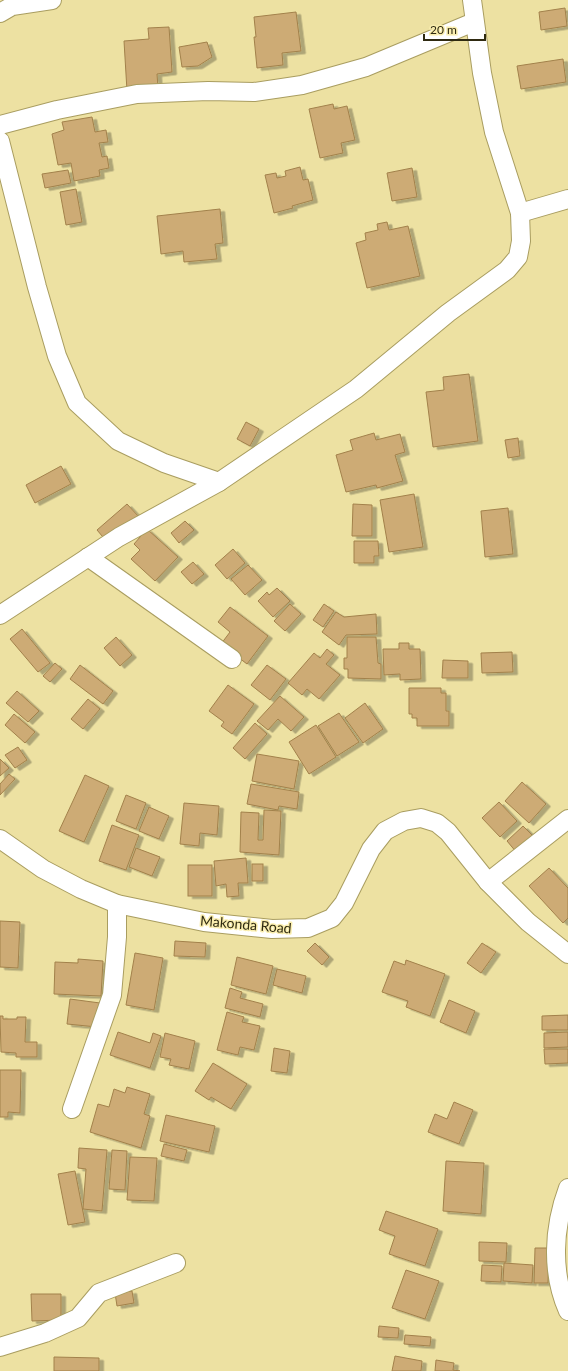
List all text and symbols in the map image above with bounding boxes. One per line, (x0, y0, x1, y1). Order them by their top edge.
scale bar (424, 16, 485, 42)
text: 20 m (430, 22, 457, 37)
street label: Makonda Road (200, 912, 292, 936)

